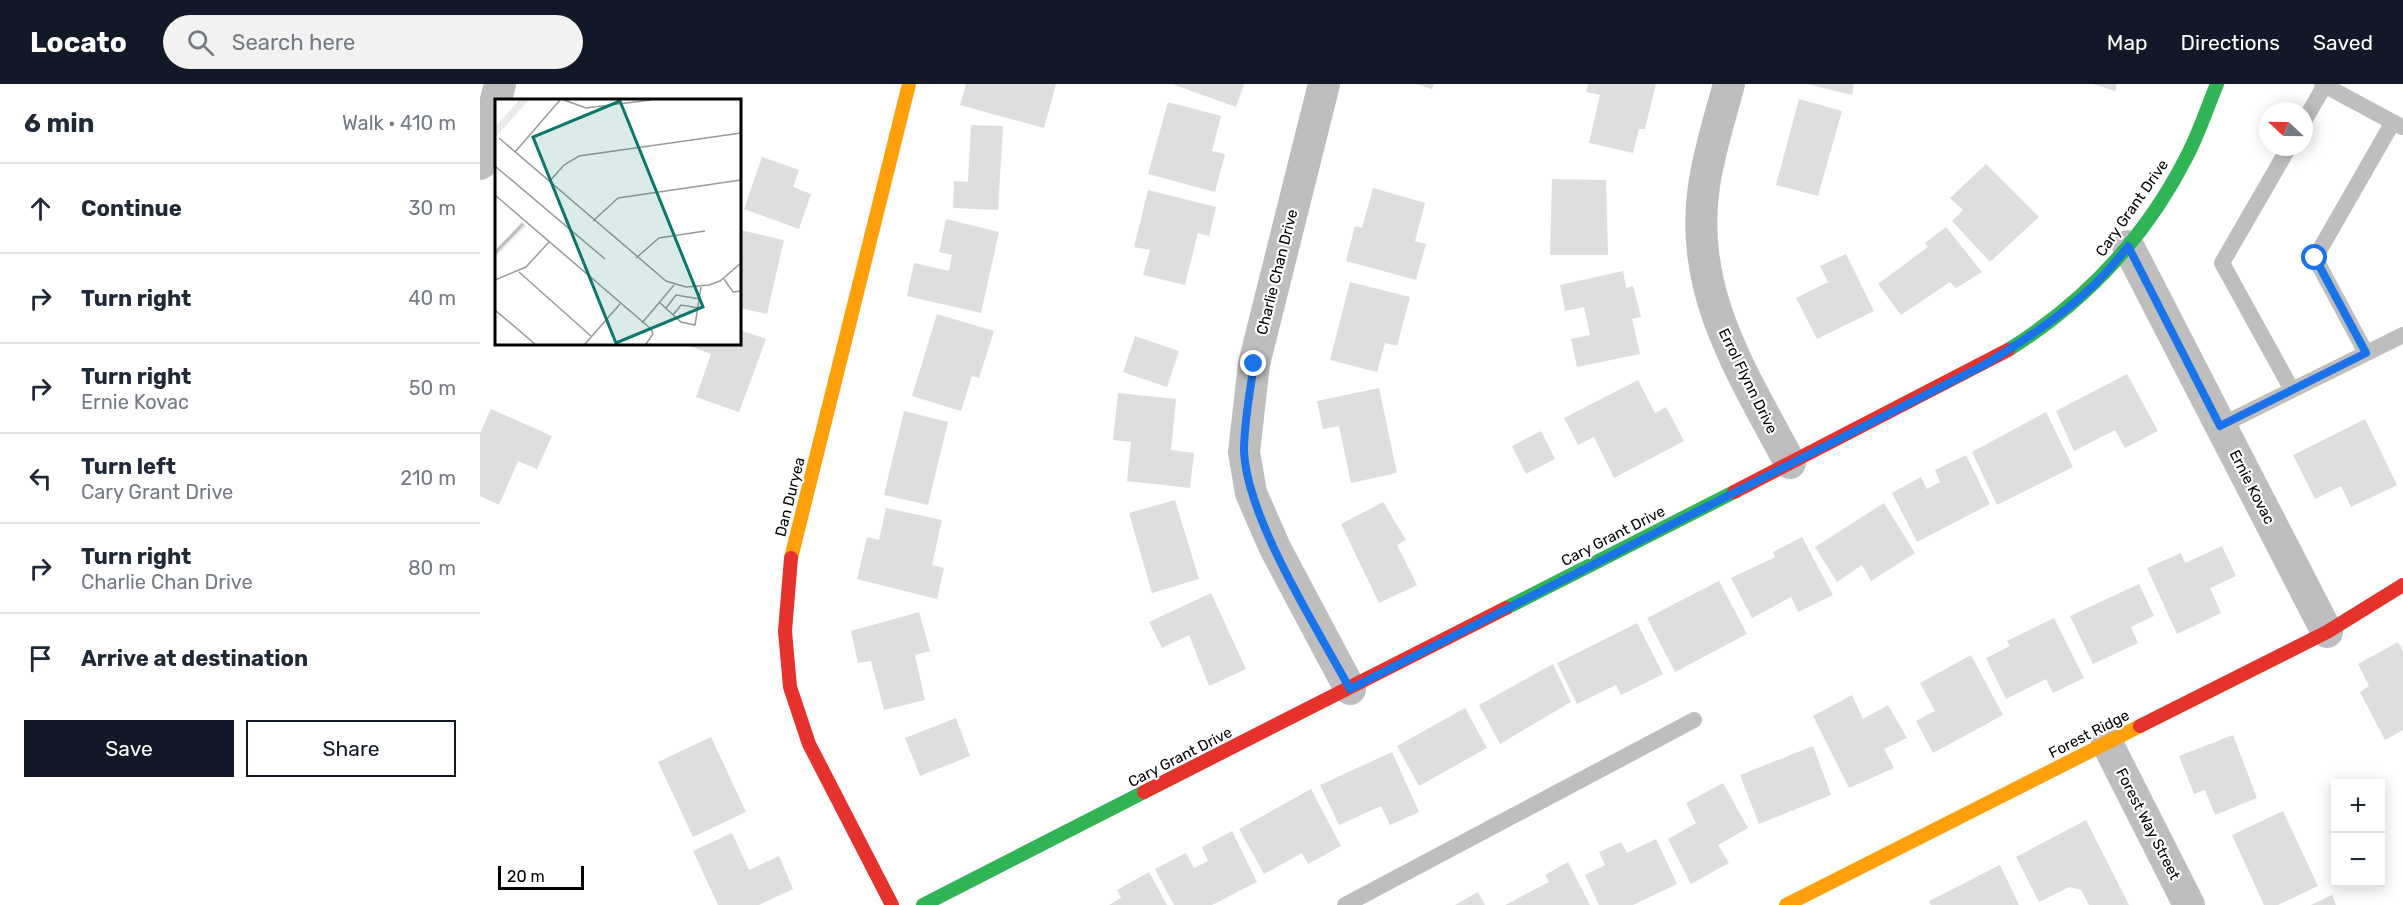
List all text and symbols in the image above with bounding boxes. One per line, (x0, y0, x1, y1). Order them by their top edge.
search box (163, 15, 583, 69)
text: Locato (30, 26, 127, 59)
icon: search (184, 26, 217, 59)
text: Search here (232, 29, 355, 56)
text: Map (2107, 30, 2148, 55)
text: Directions (2181, 30, 2280, 55)
text: Saved (2313, 30, 2373, 55)
inset map (495, 99, 741, 345)
north arrow (2259, 102, 2313, 156)
text: 6 min (24, 108, 94, 139)
text: Walk · 410 m (342, 111, 456, 135)
street label: Cary Grant Drive (2092, 156, 2172, 260)
icon: ahead (24, 192, 57, 225)
text: Continue (81, 195, 182, 222)
text: 30 m (409, 196, 456, 220)
street label: Charlie Chan Drive (1253, 207, 1301, 337)
route start (2301, 244, 2327, 270)
icon: right (24, 282, 57, 315)
text: Turn right (81, 285, 191, 312)
text: 40 m (408, 286, 456, 310)
street label: Errol Flynn Drive (1715, 325, 1781, 437)
route end (1240, 350, 1266, 376)
text: Turn right (81, 363, 191, 390)
icon: right (24, 372, 57, 405)
text: 50 m (409, 376, 456, 400)
text: Ernie Kovac (81, 390, 189, 414)
street label: Ernie Kovac (2226, 447, 2278, 527)
text: Turn left (81, 453, 176, 480)
street label: Dan Duryea (771, 455, 809, 539)
icon: left (24, 462, 57, 495)
text: 210 m (400, 466, 456, 490)
text: Cary Grant Drive (81, 480, 233, 504)
street label: Cary Grant Drive (1558, 502, 1668, 570)
text: Turn right (81, 543, 191, 570)
icon: right (24, 552, 57, 585)
text: 80 m (408, 556, 456, 580)
text: Charlie Chan Drive (81, 570, 253, 594)
icon: arrive (24, 642, 57, 675)
text: Arrive at destination (81, 645, 308, 672)
street label: Forest Ridge (2046, 706, 2132, 762)
button: Save (24, 720, 234, 777)
button: Share (246, 720, 456, 777)
street label: Cary Grant Drive (1125, 723, 1235, 791)
street label: Forest Way Street (2112, 765, 2184, 883)
map controls (2331, 779, 2385, 887)
button: + (2331, 779, 2385, 833)
button: − (2331, 833, 2385, 887)
scale bar (498, 863, 584, 890)
text: 20 m (507, 867, 545, 886)

